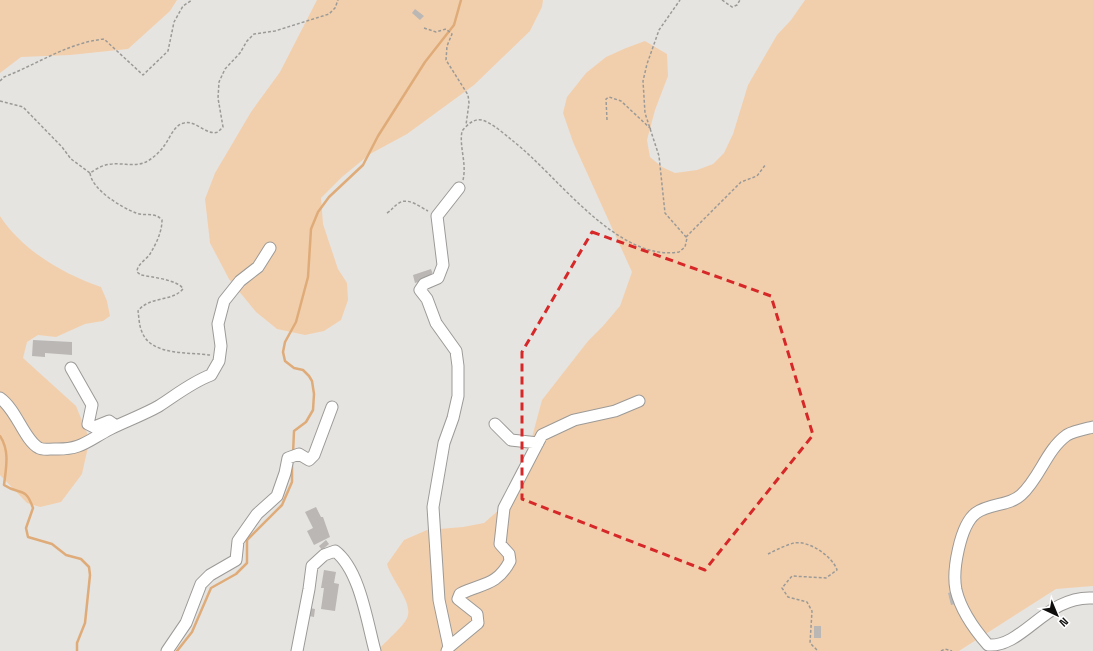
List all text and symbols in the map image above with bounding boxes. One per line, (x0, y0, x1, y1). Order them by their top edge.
north arrow (1037, 595, 1077, 635)
text: N (1056, 615, 1071, 630)

